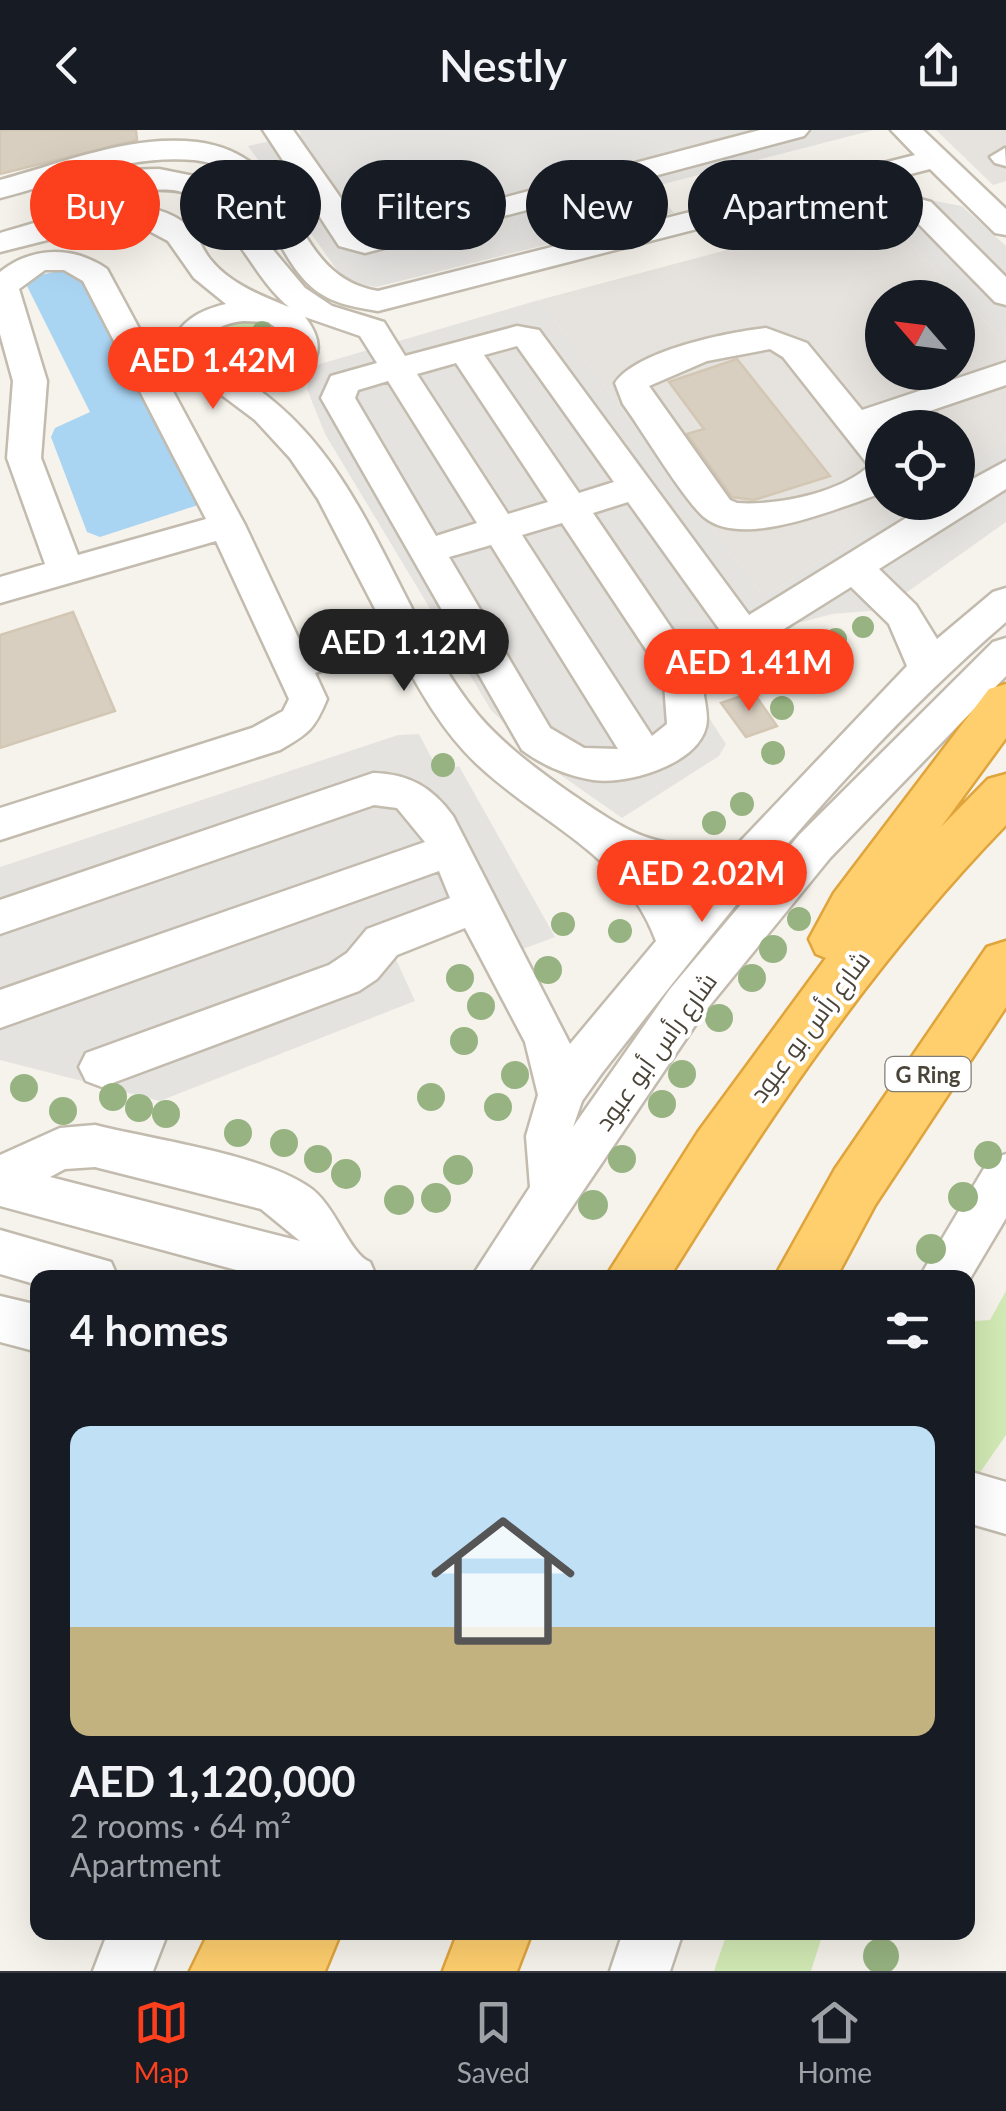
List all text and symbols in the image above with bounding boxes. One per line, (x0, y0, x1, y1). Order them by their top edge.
icon: back (40, 38, 95, 93)
text: Nestly (439, 38, 567, 92)
icon: share (911, 38, 966, 93)
chip: Buy (30, 160, 160, 250)
chip: Rent (180, 160, 321, 250)
chip: Filters (341, 160, 506, 250)
chip: New (526, 160, 668, 250)
chip: Apartment (688, 160, 923, 250)
north arrow (865, 280, 975, 390)
map controls (865, 280, 975, 520)
pin: AED 1.42M (99, 327, 327, 412)
text: AED 1.42M (130, 340, 296, 379)
button: locate (865, 410, 975, 520)
pin: AED 1.12M (290, 609, 518, 694)
text: AED 1.12M (321, 622, 487, 661)
pin: AED 1.41M (635, 629, 863, 714)
text: AED 1.41M (666, 642, 832, 681)
pin: AED 2.02M (588, 840, 816, 925)
text: AED 2.02M (619, 853, 785, 892)
street label: شارع رأس بو عبود (743, 945, 878, 1109)
street label: شارع رأس أبو عبود (588, 966, 725, 1138)
road number: G Ring (886, 1057, 970, 1091)
icon: filters (880, 1303, 935, 1358)
text: 4 homes (70, 1305, 228, 1355)
icon: home (413, 1491, 593, 1671)
text: AED 1,120,000 (70, 1756, 356, 1806)
text: 2 rooms · 64 m² (70, 1806, 291, 1845)
text: Apartment (70, 1845, 221, 1884)
tab: Map (134, 1995, 189, 2089)
tab: Saved (457, 1995, 530, 2089)
tab: Home (798, 1995, 872, 2089)

